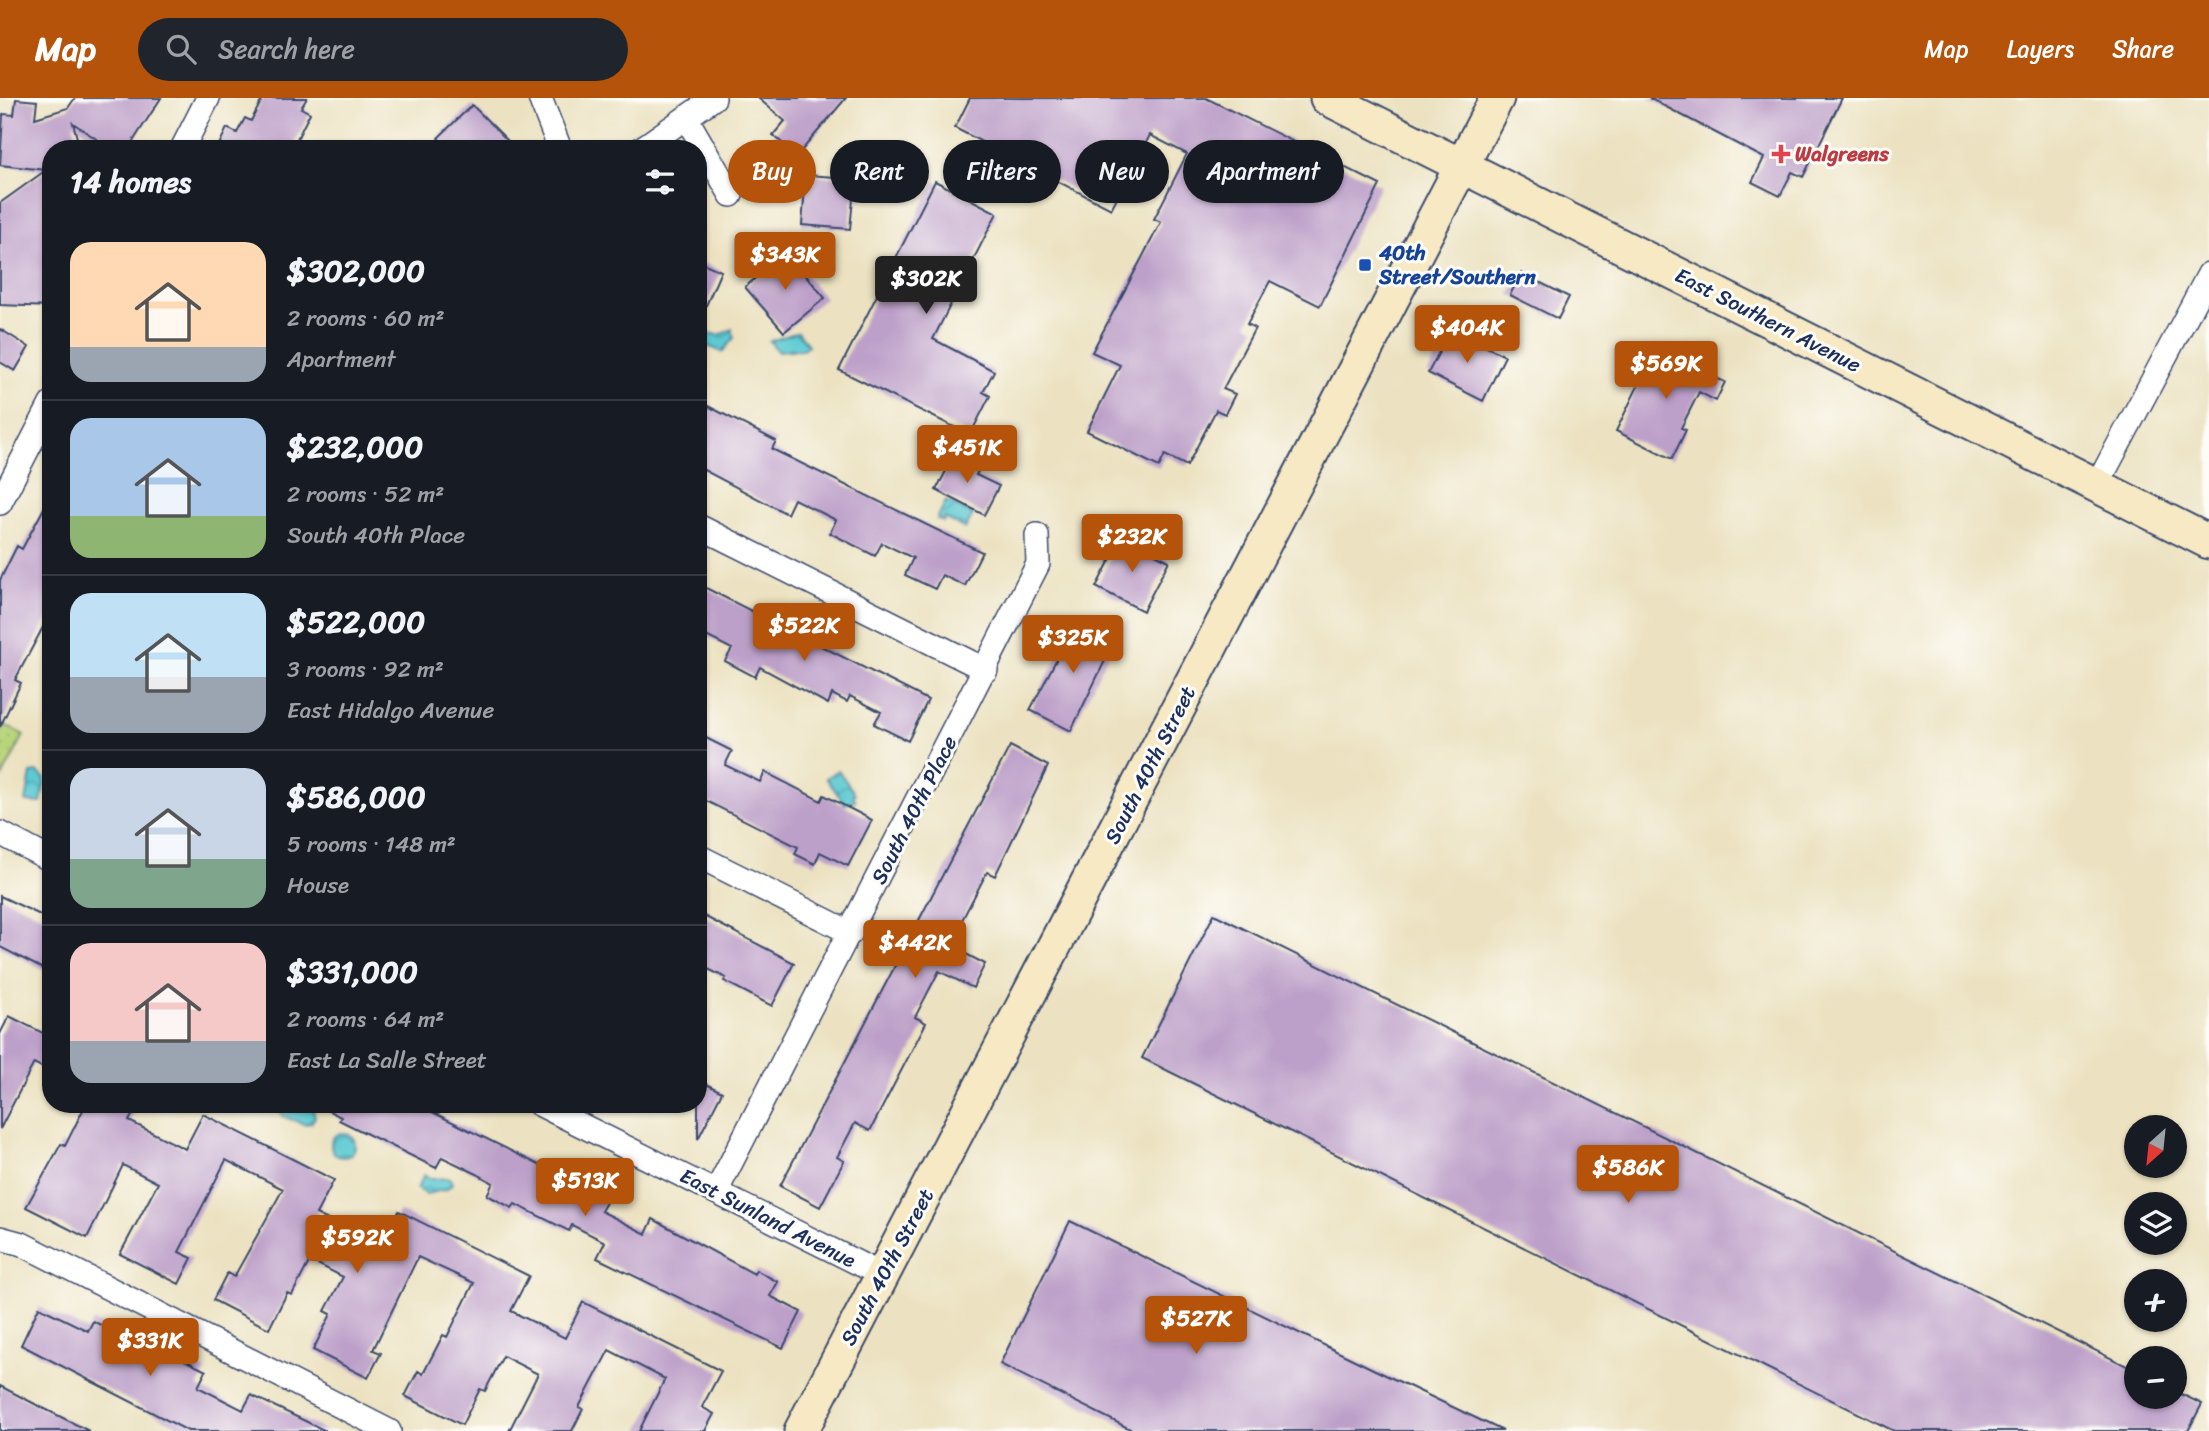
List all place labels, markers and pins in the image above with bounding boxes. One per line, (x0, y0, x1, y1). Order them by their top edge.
place label: Walgreens (1795, 135, 1889, 173)
marker: Walgreens (1773, 146, 1789, 162)
pin: $343K (736, 232, 834, 292)
place label: 40th Street/Southern (1378, 234, 1536, 296)
pin: $302K (877, 256, 975, 316)
marker: 40th Street/Southern (1357, 257, 1373, 273)
pin: $404K (1418, 306, 1516, 365)
pin: $569K (1617, 342, 1715, 401)
pin: $451K (918, 426, 1016, 485)
pin: $232K (1083, 514, 1181, 574)
pin: $522K (755, 603, 853, 663)
pin: $325K (1024, 616, 1122, 675)
pin: $442K (866, 920, 964, 980)
pin: $586K (1579, 1146, 1677, 1205)
pin: $513K (536, 1158, 634, 1218)
pin: $592K (308, 1216, 406, 1275)
pin: $527K (1147, 1296, 1245, 1356)
pin: $331K (101, 1318, 199, 1378)

